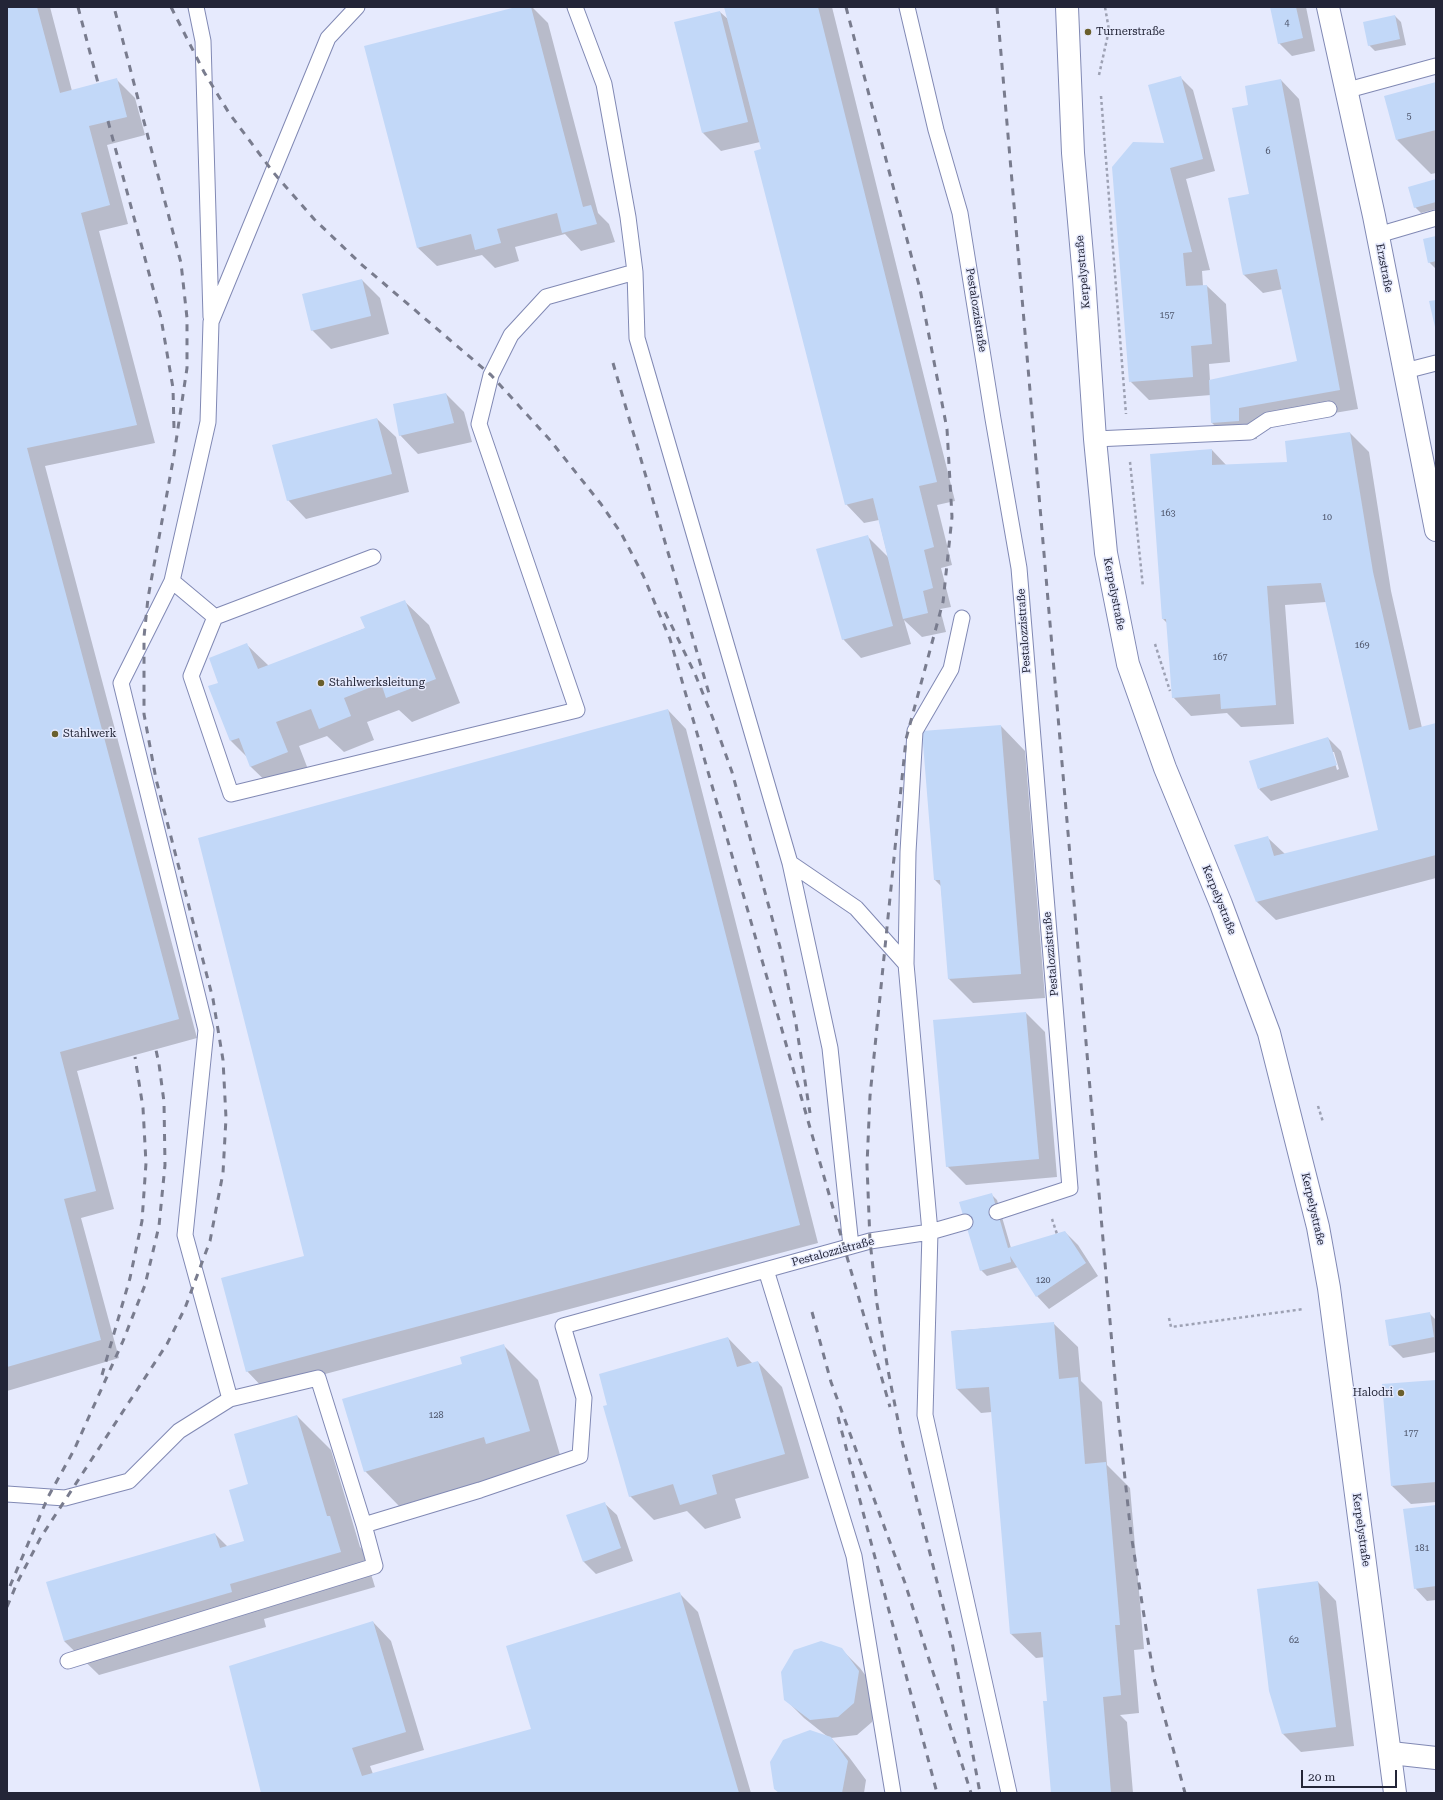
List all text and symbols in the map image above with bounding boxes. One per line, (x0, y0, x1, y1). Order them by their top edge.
house number: 4 (1284, 18, 1290, 28)
place label: Turnerstraße (1096, 25, 1165, 39)
marker: Turnerstraße (1083, 27, 1093, 37)
house number: 5 (1406, 111, 1412, 121)
house number: 6 (1265, 146, 1271, 156)
street label: Kerpelystraße (1073, 235, 1093, 309)
street label: Erzstraße (1373, 242, 1395, 294)
street label: Pestalozzistraße (963, 267, 989, 353)
house number: 157 (1159, 310, 1175, 320)
house number: 163 (1160, 508, 1176, 518)
house number: 10 (1322, 512, 1332, 522)
street label: Kerpelystraße (1100, 556, 1128, 632)
street label: Pestalozzistraße (1014, 588, 1034, 674)
house number: 169 (1354, 640, 1370, 650)
house number: 167 (1212, 652, 1228, 662)
place label: Stahlwerksleitung (329, 676, 425, 690)
marker: Stahlwerksleitung (316, 678, 326, 688)
place label: Stahlwerk (63, 727, 117, 741)
marker: Stahlwerk (50, 729, 60, 739)
street label: Kerpelystraße (1199, 863, 1239, 937)
street label: Pestalozzistraße (1041, 911, 1061, 997)
street label: Kerpelystraße (1298, 1172, 1328, 1246)
street label: Pestalozzistraße (790, 1235, 876, 1269)
house number: 120 (1035, 1275, 1051, 1285)
place label: Halodri (1353, 1386, 1393, 1400)
marker: Halodri (1396, 1388, 1406, 1398)
house number: 128 (428, 1410, 444, 1420)
house number: 177 (1403, 1428, 1419, 1438)
street label: Kerpelystraße (1349, 1493, 1373, 1567)
house number: 181 (1414, 1543, 1430, 1553)
house number: 62 (1289, 1635, 1299, 1645)
scale bar (1303, 1762, 1399, 1788)
text: 20 m (1308, 1770, 1335, 1784)

